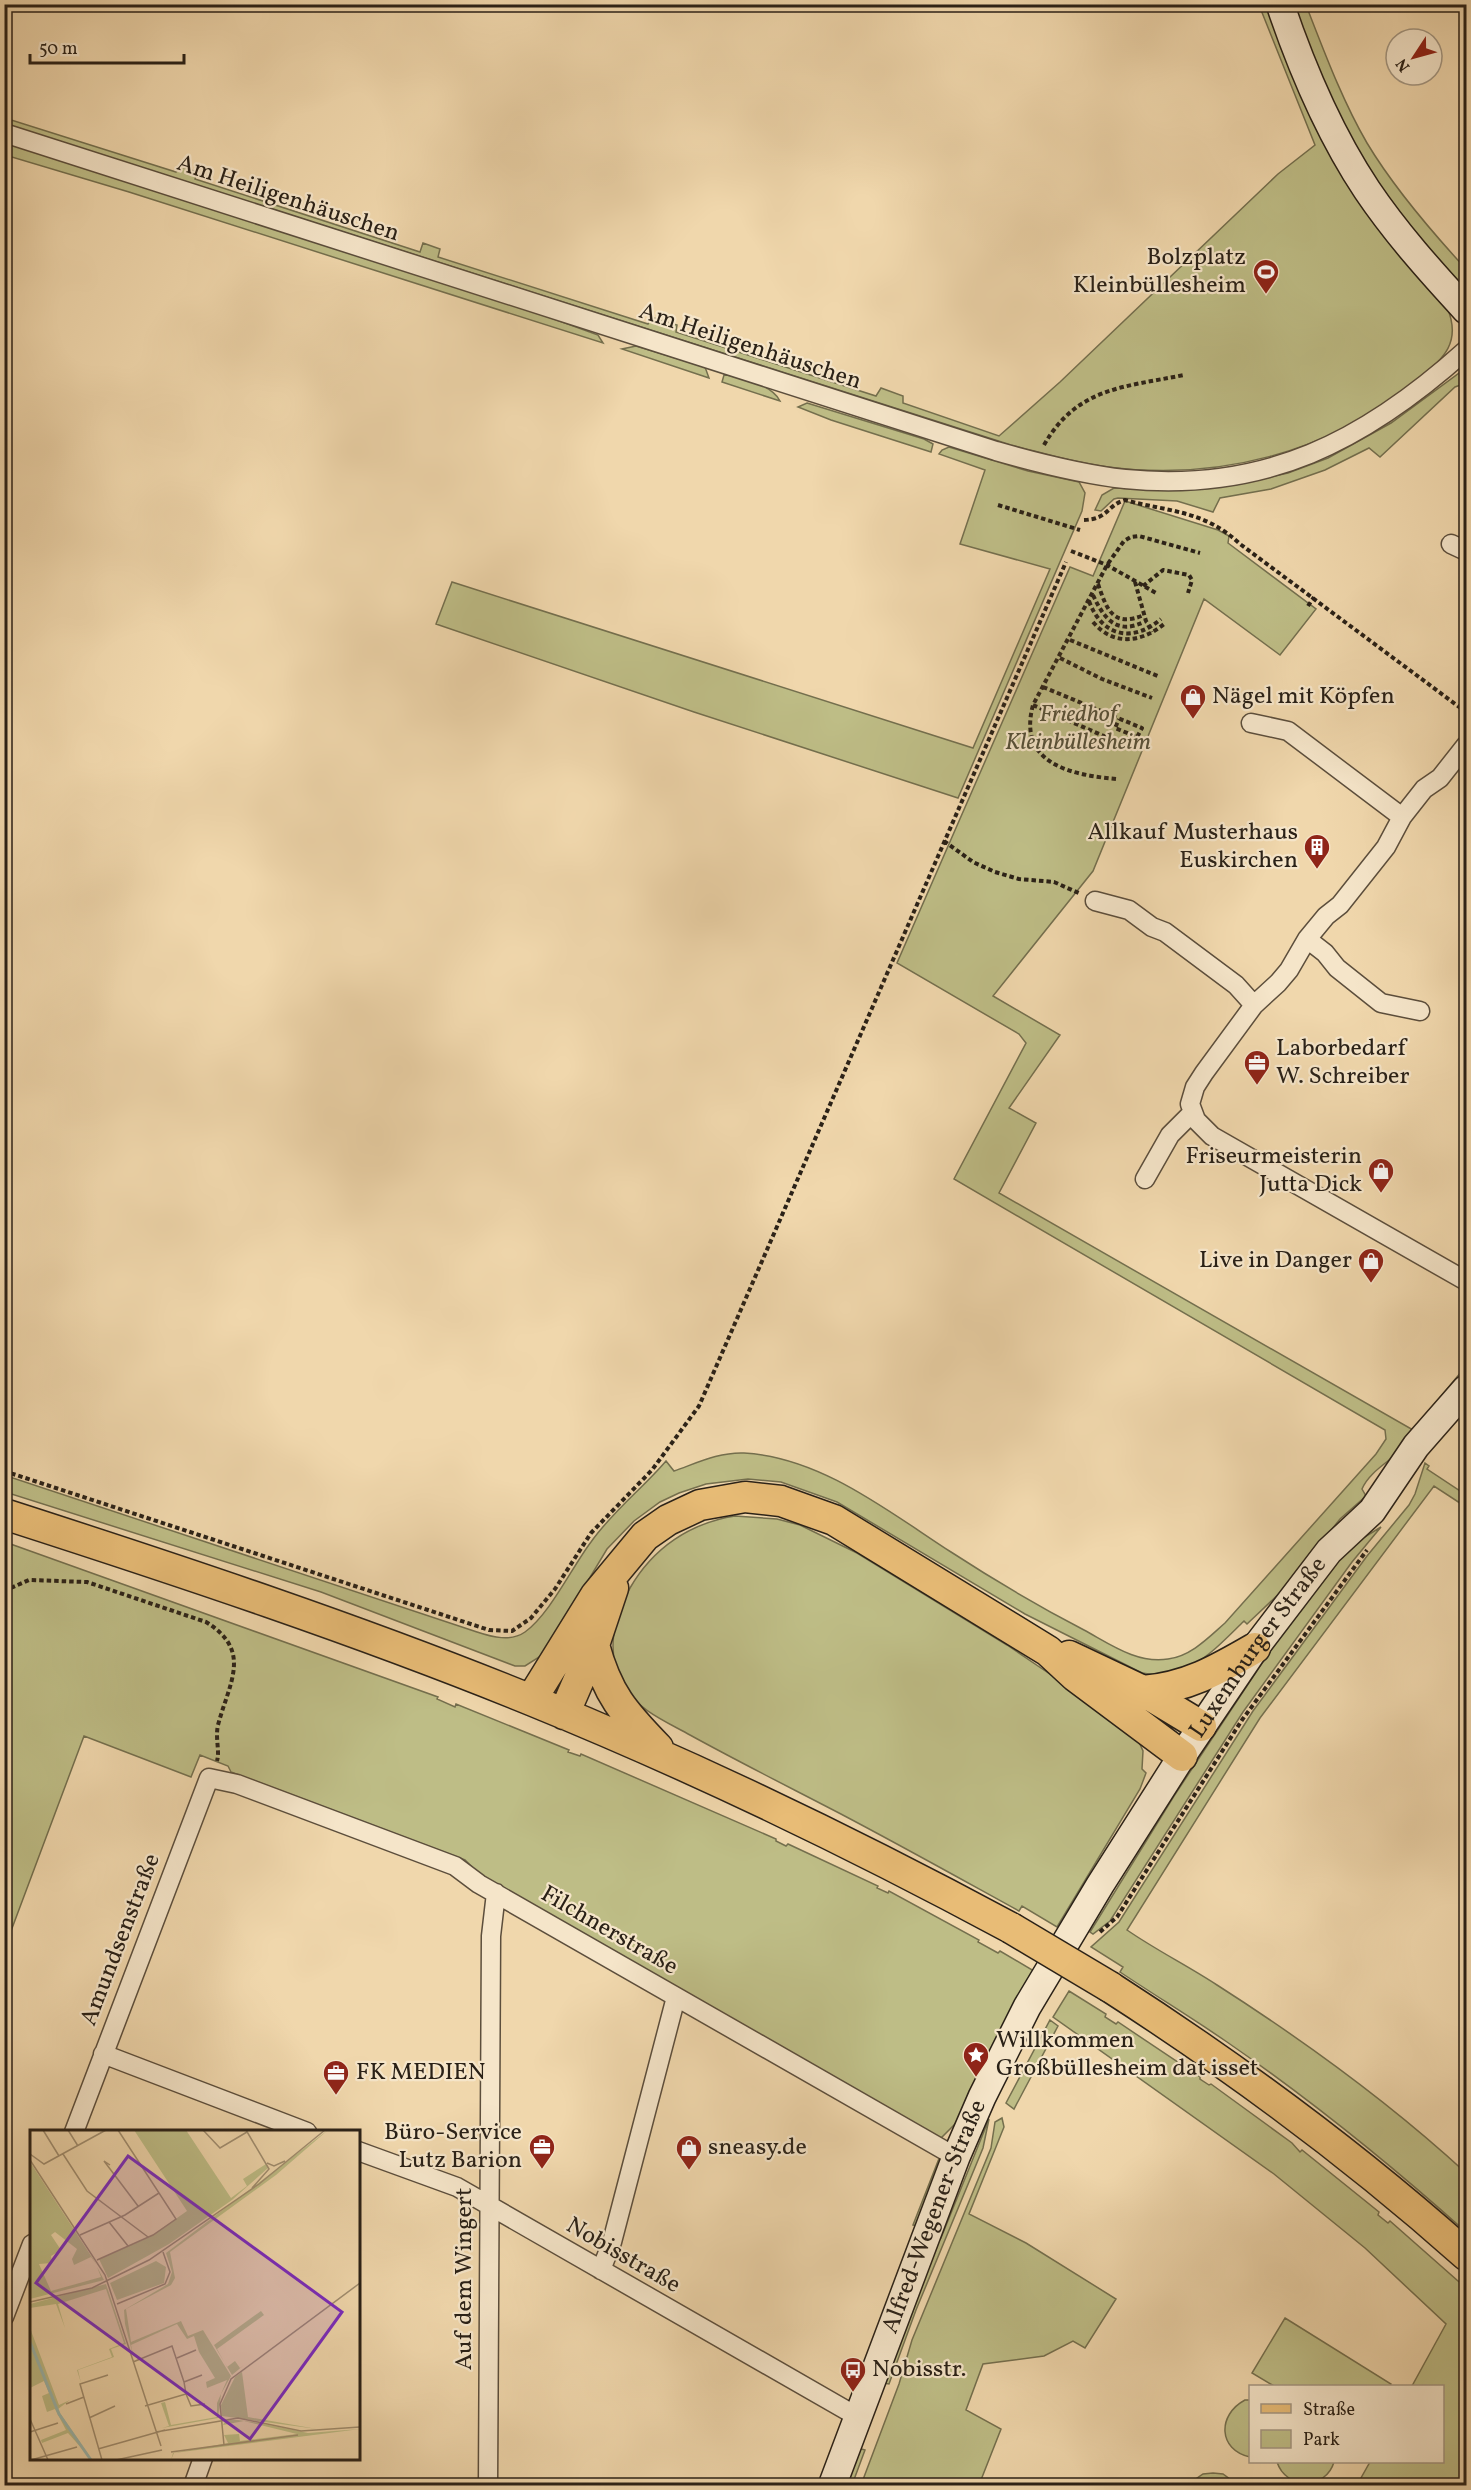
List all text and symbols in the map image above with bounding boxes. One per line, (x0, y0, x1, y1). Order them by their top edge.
scale bar (30, 27, 184, 65)
north arrow (1384, 27, 1444, 87)
text: 50 m (39, 37, 78, 62)
text: N (1391, 53, 1416, 76)
street label: Am Heiligenhäuschen (172, 147, 404, 251)
place label: Bolzplatz Kleinbüllesheim (1073, 241, 1246, 303)
sports icon: Bolzplatz Kleinbüllesheim (1251, 257, 1281, 295)
street label: Am Heiligenhäuschen (634, 295, 866, 399)
place label: Nägel mit Köpfen (1212, 680, 1395, 714)
shop icon: Nägel mit Köpfen (1178, 682, 1208, 720)
park label: Friedhof Kleinbüllesheim (1005, 698, 1151, 760)
place label: Allkauf Musterhaus Euskirchen (1087, 816, 1298, 878)
building icon: Allkauf Musterhaus Euskirchen (1302, 832, 1332, 870)
place label: Laborbedarf W. Schreiber (1276, 1032, 1410, 1094)
office icon: Laborbedarf W. Schreiber (1242, 1048, 1272, 1086)
place label: Friseurmeisterin Jutta Dick (1185, 1140, 1362, 1202)
shop icon: Friseurmeisterin Jutta Dick (1366, 1156, 1396, 1194)
place label: Live in Danger (1199, 1244, 1352, 1278)
shop icon: Live in Danger (1356, 1246, 1386, 1284)
street label: Luxemburger Straße (1181, 1550, 1335, 1746)
street label: Amundsenstraße (73, 1849, 169, 2031)
street label: Filchnerstraße (534, 1878, 684, 1984)
place label: Willkommen Großbüllesheim dat isset (996, 2024, 1258, 2086)
place icon: Willkommen Großbüllesheim dat isset (961, 2040, 991, 2078)
place label: FK MEDIEN (356, 2056, 486, 2090)
office icon: FK MEDIEN (321, 2058, 351, 2096)
street label: Alfred-Wegener-Straße (874, 2095, 996, 2339)
place label: Büro-Service Lutz Barion (384, 2116, 522, 2178)
inset map (30, 2130, 360, 2460)
place label: sneasy.de (708, 2131, 807, 2165)
office icon: Büro-Service Lutz Barion (527, 2132, 557, 2170)
shop icon: sneasy.de (674, 2133, 704, 2171)
street label: Auf dem Wingert (448, 2188, 482, 2370)
street label: Nobisstraße (559, 2209, 687, 2303)
place label: Nobisstr. (872, 2353, 966, 2387)
bus stop icon: Nobisstr. (838, 2355, 868, 2393)
legend (1249, 2385, 1444, 2463)
text: Straße (1303, 2398, 1355, 2423)
text: Park (1303, 2428, 1340, 2453)

